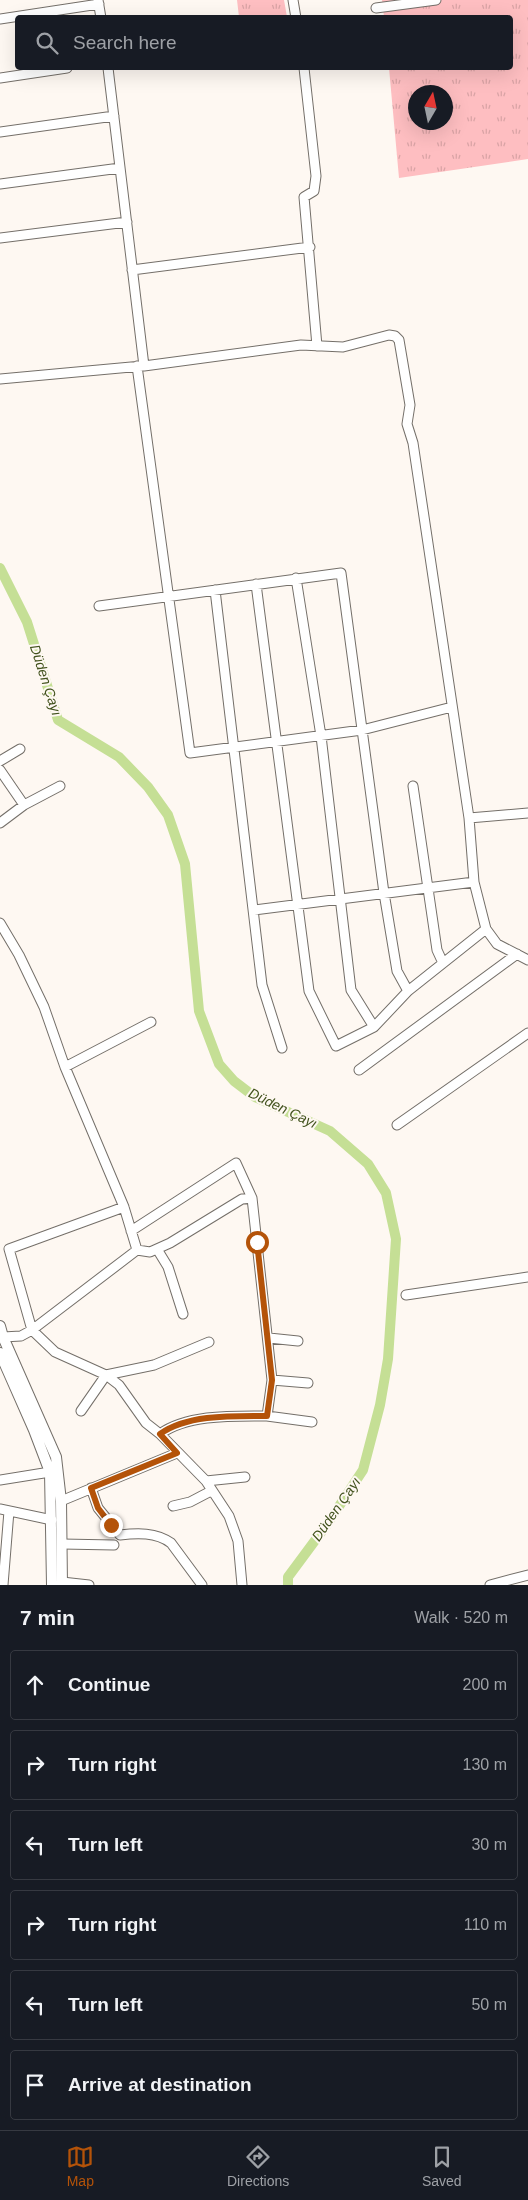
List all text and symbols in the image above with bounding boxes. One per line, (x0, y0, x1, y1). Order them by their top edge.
search box (15, 15, 513, 70)
icon: search (33, 29, 61, 57)
text: Search here (73, 32, 177, 53)
north arrow (408, 85, 453, 130)
water label: Düden Çayı (27, 642, 65, 718)
water label: Düden Çayı (246, 1085, 320, 1131)
route start (246, 1231, 269, 1254)
water label: Düden Çayı (308, 1474, 364, 1544)
route end (100, 1514, 123, 1537)
text: 7 min (20, 1606, 75, 1629)
text: Walk · 520 m (414, 1609, 508, 1626)
icon: ahead (21, 1671, 49, 1699)
text: Continue (68, 1674, 150, 1695)
text: 200 m (463, 1676, 507, 1693)
icon: right (21, 1751, 49, 1779)
text: Turn right (68, 1754, 156, 1775)
text: 130 m (463, 1756, 507, 1773)
icon: left (21, 1831, 49, 1859)
text: Turn left (68, 1834, 143, 1855)
text: 30 m (471, 1836, 507, 1853)
icon: right (21, 1911, 49, 1939)
text: Turn right (68, 1914, 156, 1935)
text: 110 m (464, 1916, 507, 1933)
icon: left (21, 1991, 49, 2019)
text: Turn left (68, 1994, 143, 2015)
text: 50 m (471, 1996, 507, 2013)
icon: arrive (21, 2071, 49, 2099)
text: Arrive at destination (68, 2074, 252, 2095)
tab: Map (66, 2143, 94, 2189)
tab: Directions (227, 2143, 289, 2189)
tab: Saved (422, 2143, 462, 2189)

